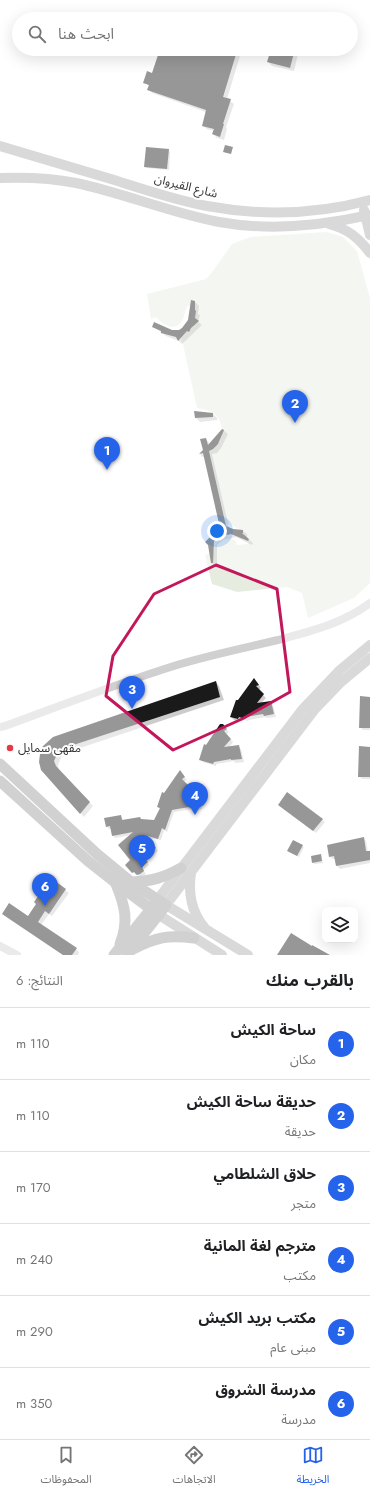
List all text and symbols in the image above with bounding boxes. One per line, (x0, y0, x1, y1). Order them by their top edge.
search box (12, 12, 358, 56)
icon: search (26, 23, 48, 45)
text: ابحث هنا (58, 23, 114, 45)
street label: شارع القيروان (152, 169, 220, 203)
pin: 2 (282, 390, 308, 423)
pin: 1 (94, 437, 120, 470)
your location (207, 521, 227, 541)
pin: 3 (119, 676, 145, 709)
place label: مقهى سمايل (18, 739, 81, 757)
marker: مقهى سمايل (5, 743, 15, 753)
pin: 4 (182, 782, 208, 815)
pin: 5 (129, 835, 155, 868)
pin: 6 (32, 873, 58, 906)
map controls (322, 907, 358, 943)
button: layers (322, 907, 358, 943)
text: بالقرب منك (266, 968, 354, 992)
text: النتائج: 6 (16, 971, 63, 990)
text: ساحة الكيش (231, 1019, 316, 1041)
text: 110 m (16, 1034, 50, 1053)
text: 1 (338, 1034, 344, 1053)
text: مكان (290, 1050, 316, 1069)
text: حديقة ساحة الكيش (187, 1091, 316, 1113)
text: 110 m (16, 1106, 50, 1125)
text: 2 (337, 1106, 345, 1125)
text: حديقة (285, 1122, 316, 1141)
text: حلاق الشلطامي (213, 1163, 316, 1185)
text: 170 m (16, 1178, 51, 1197)
text: 3 (337, 1178, 345, 1197)
text: متجر (291, 1194, 316, 1213)
text: مترجم لغة المانية (204, 1235, 316, 1257)
text: 240 m (16, 1250, 53, 1269)
text: 4 (336, 1250, 346, 1269)
text: مكتب (284, 1266, 316, 1285)
text: مكتب بريد الكيش (198, 1307, 316, 1329)
text: 290 m (16, 1322, 53, 1341)
text: 5 (337, 1322, 345, 1341)
text: مبنى عام (270, 1338, 316, 1357)
text: مدرسة الشروق (215, 1379, 316, 1401)
text: 350 m (16, 1394, 52, 1413)
text: 6 (337, 1394, 345, 1413)
text: مدرسة (281, 1410, 316, 1429)
tab: المحفوظات (41, 1444, 92, 1491)
tab: الاتجاهات (173, 1444, 216, 1491)
tab: الخريطة (297, 1444, 330, 1491)

